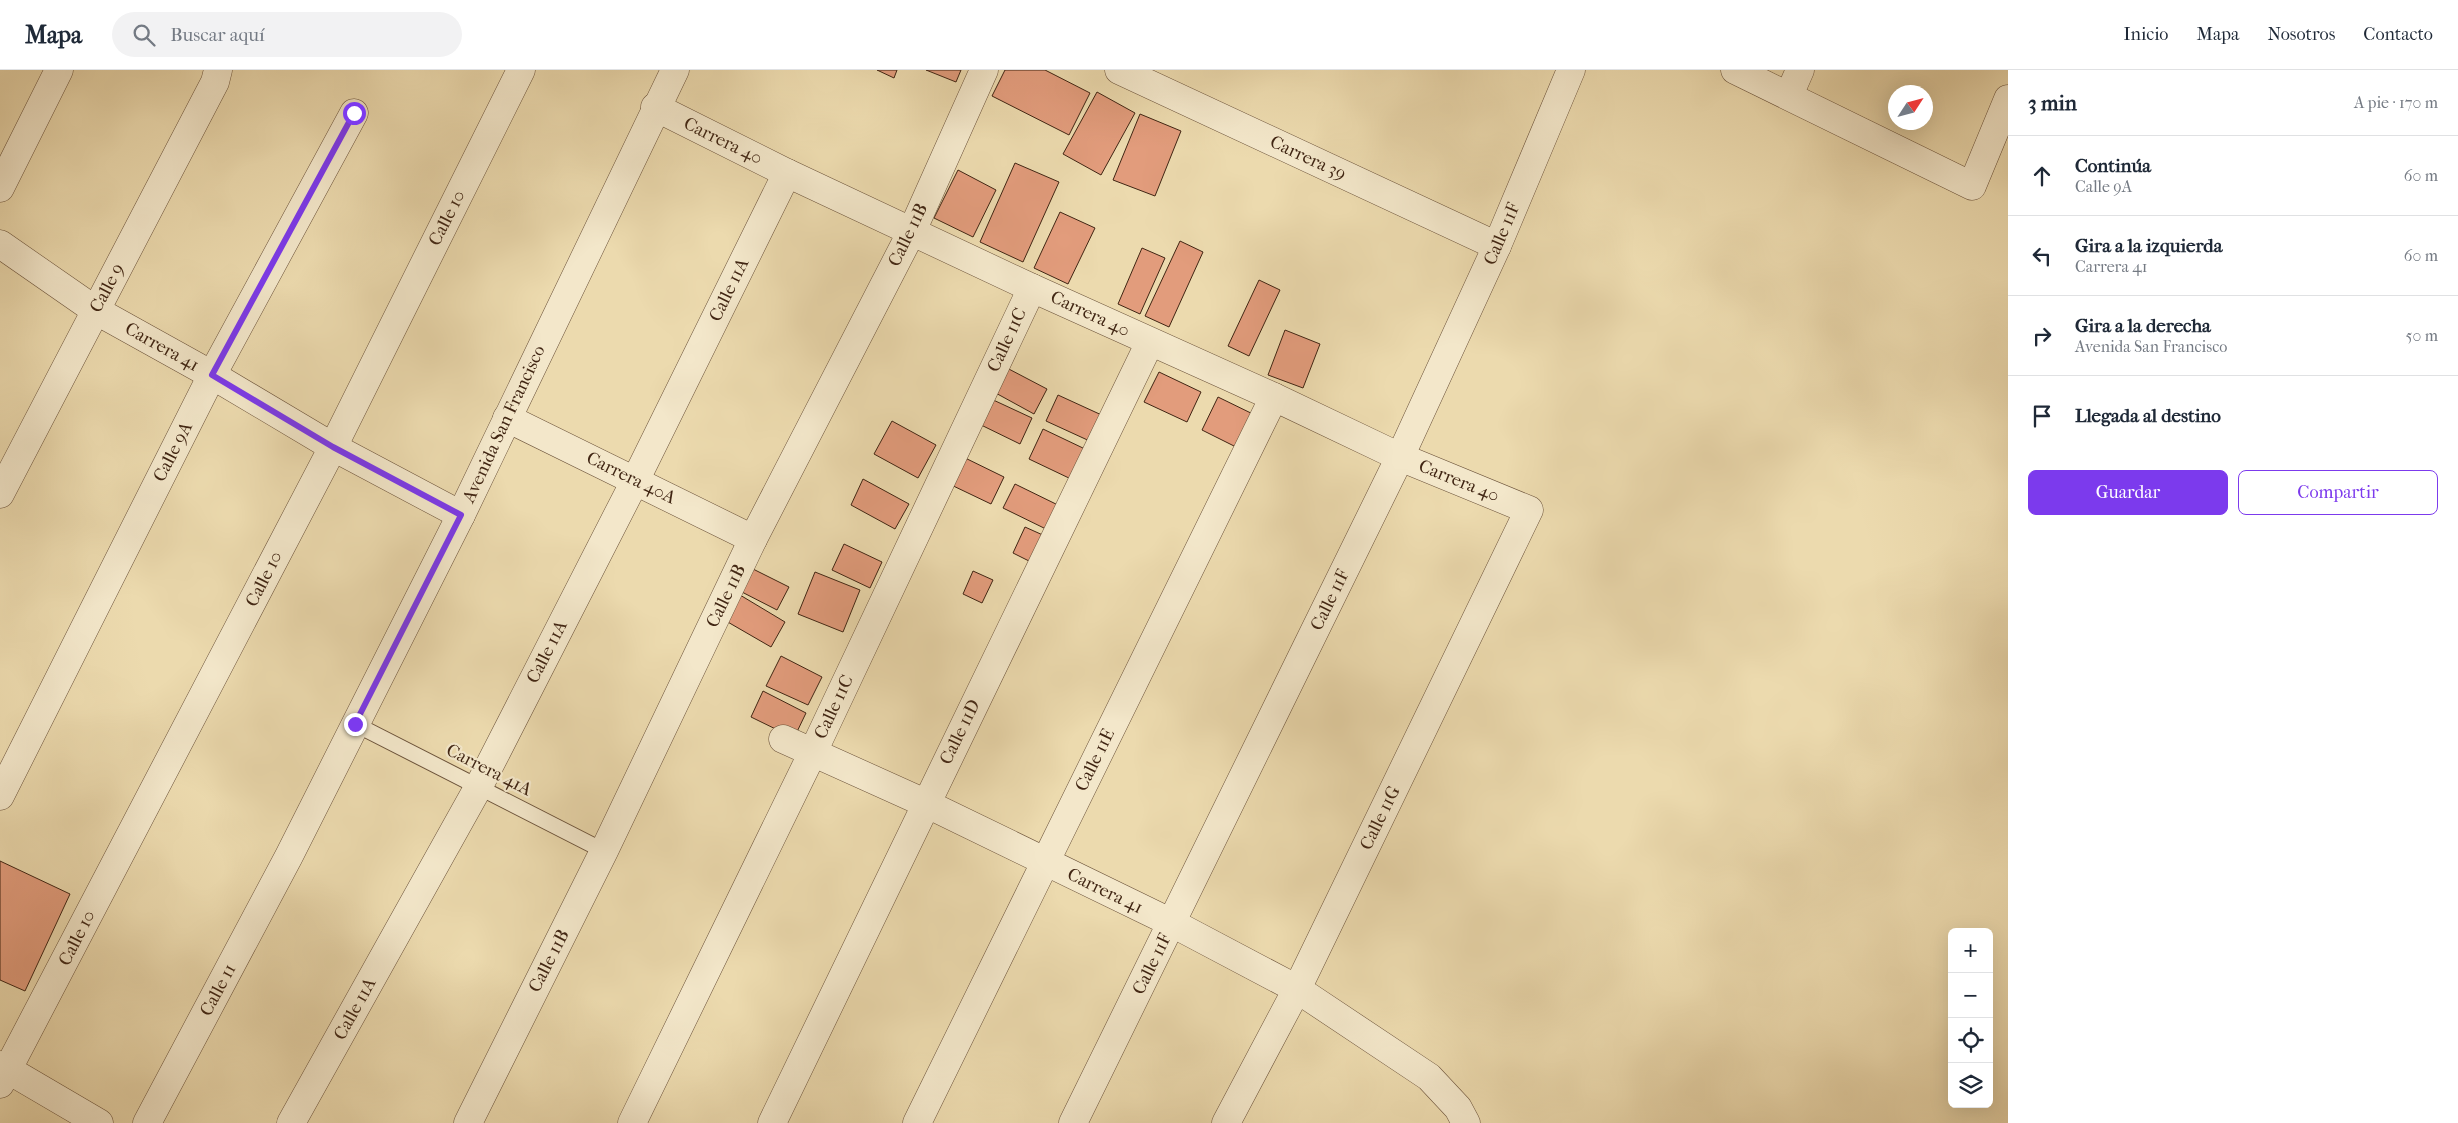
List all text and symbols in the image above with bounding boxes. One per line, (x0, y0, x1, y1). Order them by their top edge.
search box (112, 12, 462, 57)
text: Mapa (25, 21, 82, 49)
icon: search (130, 21, 158, 49)
text: Buscar aquí (170, 24, 265, 46)
text: Inicio (2124, 24, 2169, 45)
text: Mapa (2197, 24, 2239, 45)
text: Nosotros (2267, 24, 2335, 45)
text: Contacto (2363, 24, 2433, 45)
north arrow (1888, 85, 1933, 130)
text: 3 min (2028, 91, 2077, 115)
text: A pie · 170 m (2354, 93, 2438, 112)
route start (343, 102, 366, 125)
street label: Carrera 40 (680, 113, 766, 169)
street label: Carrera 39 (1267, 131, 1349, 185)
text: Continúa (2075, 155, 2151, 177)
icon: ahead (2028, 162, 2056, 190)
text: 60 m (2404, 166, 2438, 185)
text: Calle 9A (2075, 177, 2132, 196)
street label: Calle 10 (424, 187, 470, 249)
street label: Calle 11F (1480, 199, 1525, 268)
street label: Calle 11B (884, 200, 932, 270)
text: Gira a la izquierda (2075, 235, 2222, 257)
icon: left (2028, 242, 2056, 270)
text: 60 m (2404, 246, 2438, 265)
street label: Calle 11A (705, 255, 753, 325)
text: Carrera 41 (2075, 257, 2147, 276)
street label: Calle 9 (85, 260, 129, 316)
street label: Carrera 40 (1047, 287, 1133, 341)
street label: Calle 11C (983, 305, 1031, 375)
text: Gira a la derecha (2075, 315, 2211, 337)
street label: Carrera 41 (121, 318, 203, 376)
icon: right (2028, 322, 2056, 350)
text: 50 m (2406, 326, 2438, 345)
text: Avenida San Francisco (2075, 337, 2227, 356)
street label: Avenida San Francisco (458, 342, 550, 507)
icon: arrive (2028, 402, 2056, 430)
text: Llegada al destino (2075, 405, 2221, 427)
street label: Calle 9A (149, 418, 197, 485)
street label: Carrera 40A (583, 447, 679, 509)
street label: Carrera 40 (1416, 455, 1502, 507)
button: Guardar (2028, 470, 2228, 515)
button: Compartir (2238, 470, 2438, 515)
street label: Calle 10 (241, 548, 287, 610)
street label: Calle 11B (702, 561, 750, 631)
street label: Calle 11F (1306, 566, 1354, 634)
street label: Calle 11A (522, 617, 572, 687)
street label: Calle 11C (810, 672, 858, 742)
street label: Calle 11D (935, 696, 985, 768)
route end (344, 713, 367, 736)
street label: Calle 11E (1071, 725, 1119, 795)
street label: Carrera 41A (443, 740, 536, 801)
street label: Calle 11G (1356, 782, 1405, 853)
street label: Carrera 41 (1064, 864, 1146, 918)
street label: Calle 10 (54, 907, 100, 969)
street label: Calle 11B (524, 926, 574, 996)
map controls (1948, 928, 1993, 1108)
button: + (1948, 928, 1993, 973)
street label: Calle 11F (1128, 930, 1176, 998)
street label: Calle 11 (196, 960, 240, 1020)
button: − (1948, 973, 1993, 1018)
street label: Calle 11A (329, 974, 381, 1044)
button: locate (1948, 1018, 1993, 1063)
button: layers (1948, 1063, 1993, 1108)

